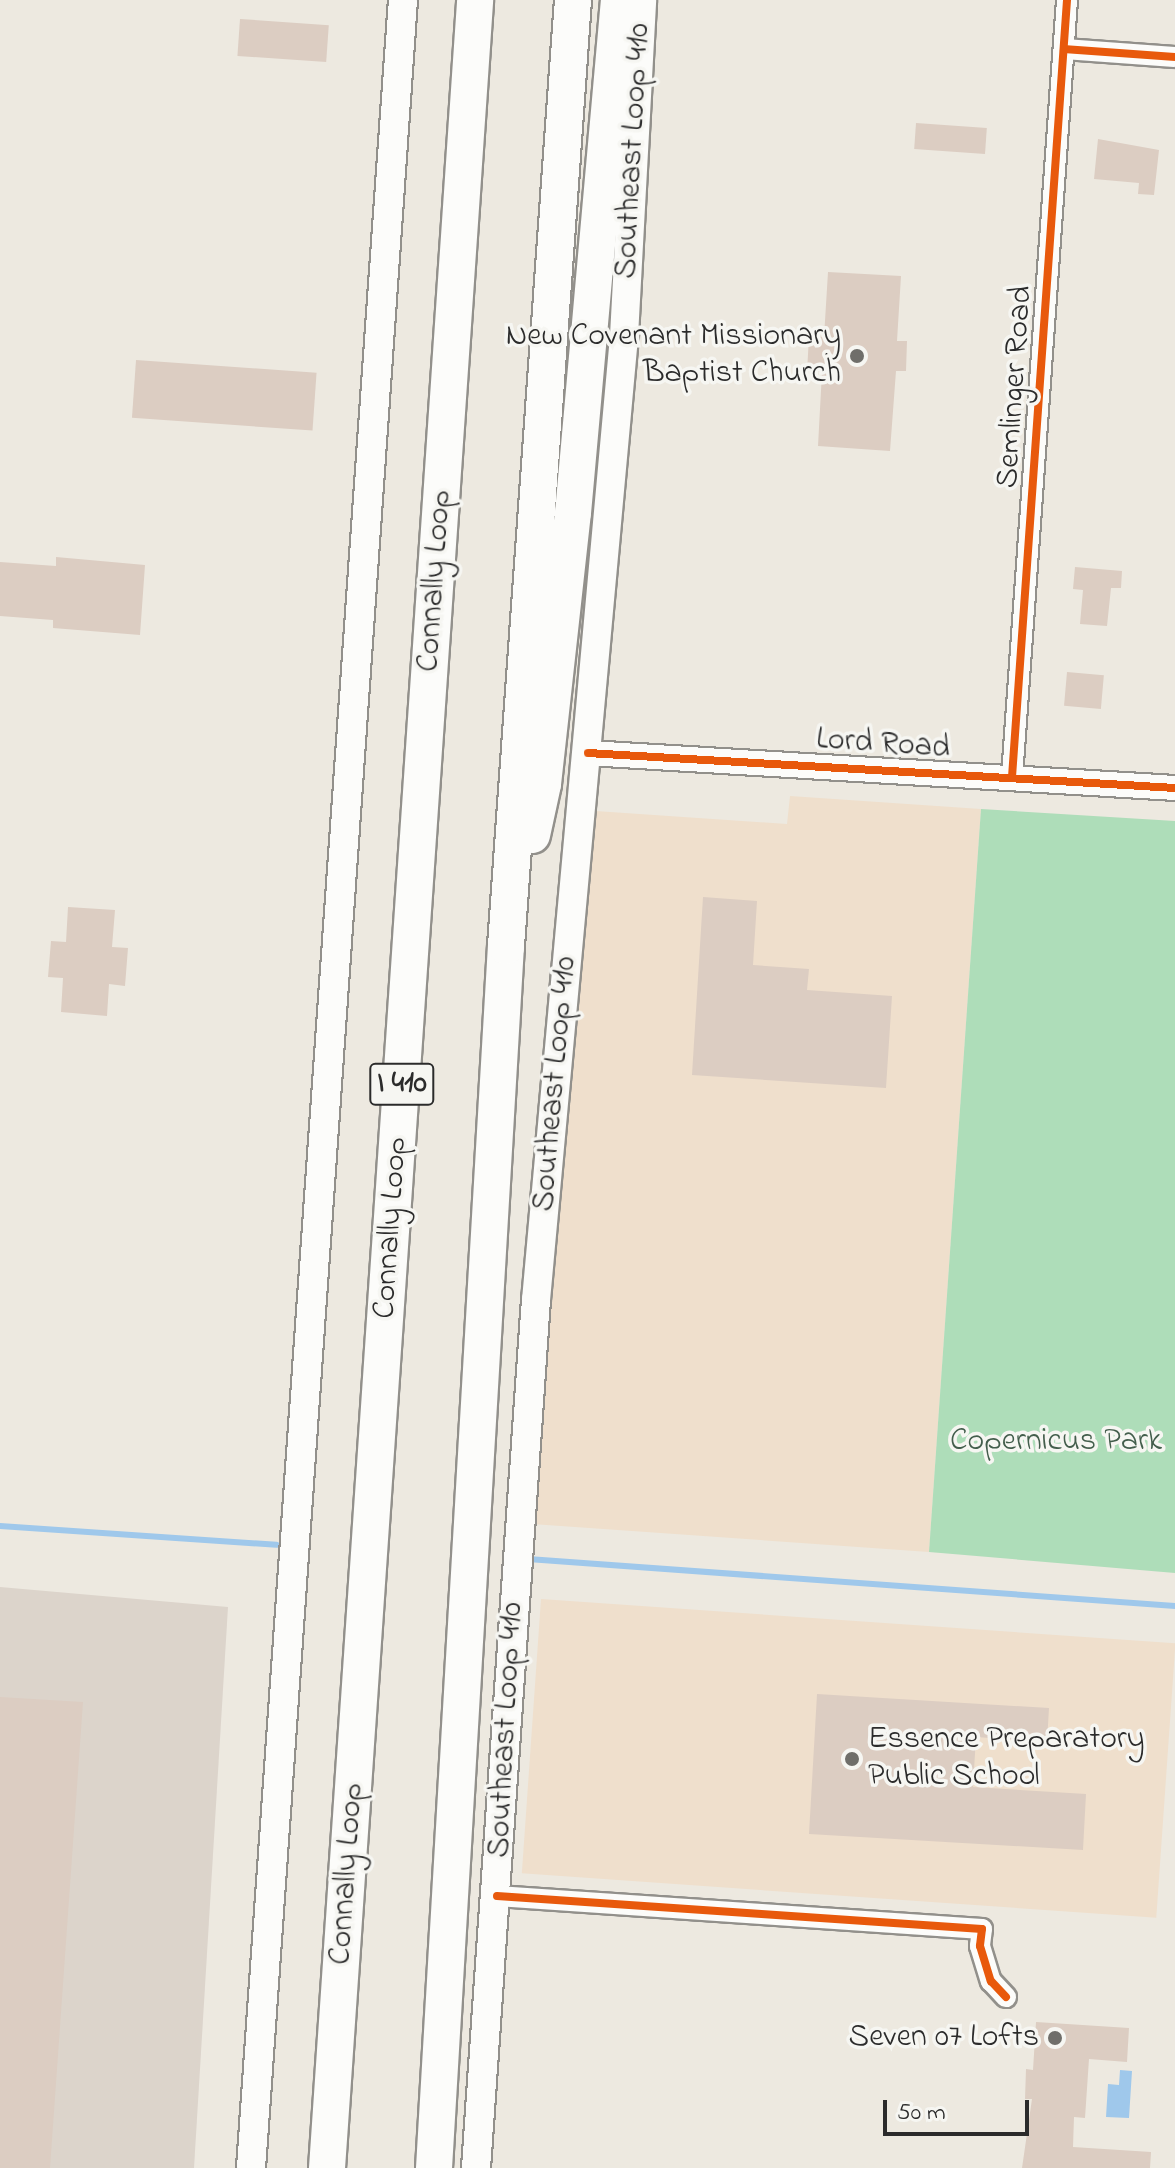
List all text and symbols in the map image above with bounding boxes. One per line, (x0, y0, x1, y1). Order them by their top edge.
street label: Southeast Loop 410 (608, 22, 660, 280)
street label: Semlinger Road (990, 284, 1042, 490)
place label: New Covenant Missionary Baptist Church (506, 319, 841, 394)
marker: New Covenant Missionary Baptist Church (848, 347, 866, 365)
street label: Connally Loop (410, 489, 462, 673)
street label: Lord Road (815, 721, 951, 769)
street label: Southeast Loop 410 (526, 955, 586, 1213)
road number: I 410 (368, 1058, 436, 1110)
street label: Connally Loop (366, 1136, 418, 1320)
park label: Copernicus Park (950, 1423, 1162, 1461)
street label: Southeast Loop 410 (481, 1601, 533, 1859)
place label: Essence Preparatory Public School (868, 1722, 1144, 1797)
marker: Essence Preparatory Public School (843, 1750, 861, 1768)
street label: Connally Loop (322, 1782, 374, 1966)
place label: Seven 07 Lofts (849, 2019, 1039, 2057)
marker: Seven 07 Lofts (1046, 2029, 1064, 2047)
scale bar (887, 2084, 1033, 2134)
text: 50 m (897, 2096, 946, 2131)

